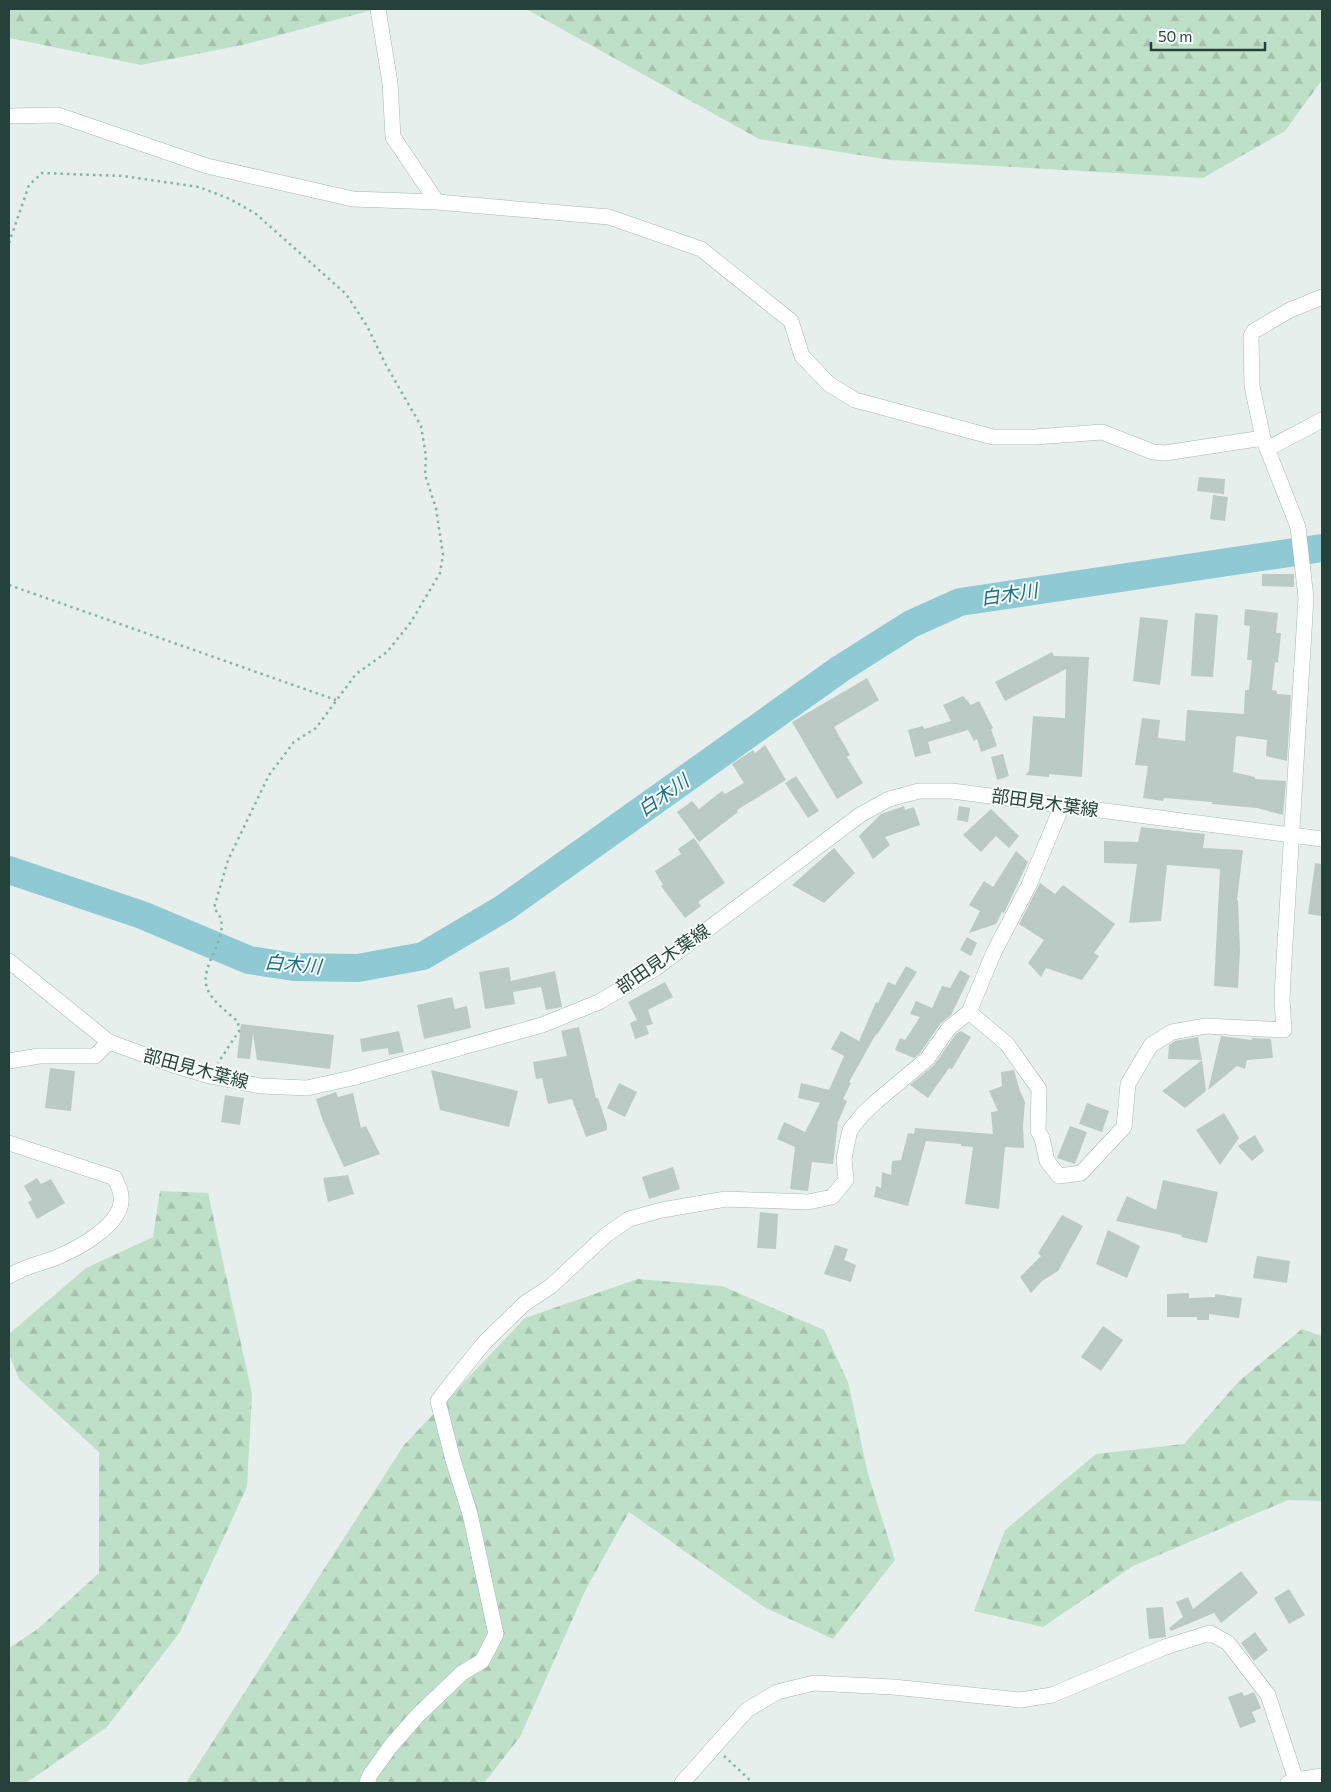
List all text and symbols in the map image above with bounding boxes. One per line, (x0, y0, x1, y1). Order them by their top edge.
scale bar (1151, 20, 1265, 52)
text: 50 m (1158, 27, 1192, 45)
water label: 白木川 (979, 578, 1041, 609)
water label: 白木川 (633, 768, 694, 820)
street label: 部田見木葉線 (990, 784, 1100, 820)
street label: 部田見木葉線 (612, 919, 713, 997)
water label: 白木川 (264, 950, 324, 978)
street label: 部田見木葉線 (141, 1043, 251, 1093)

